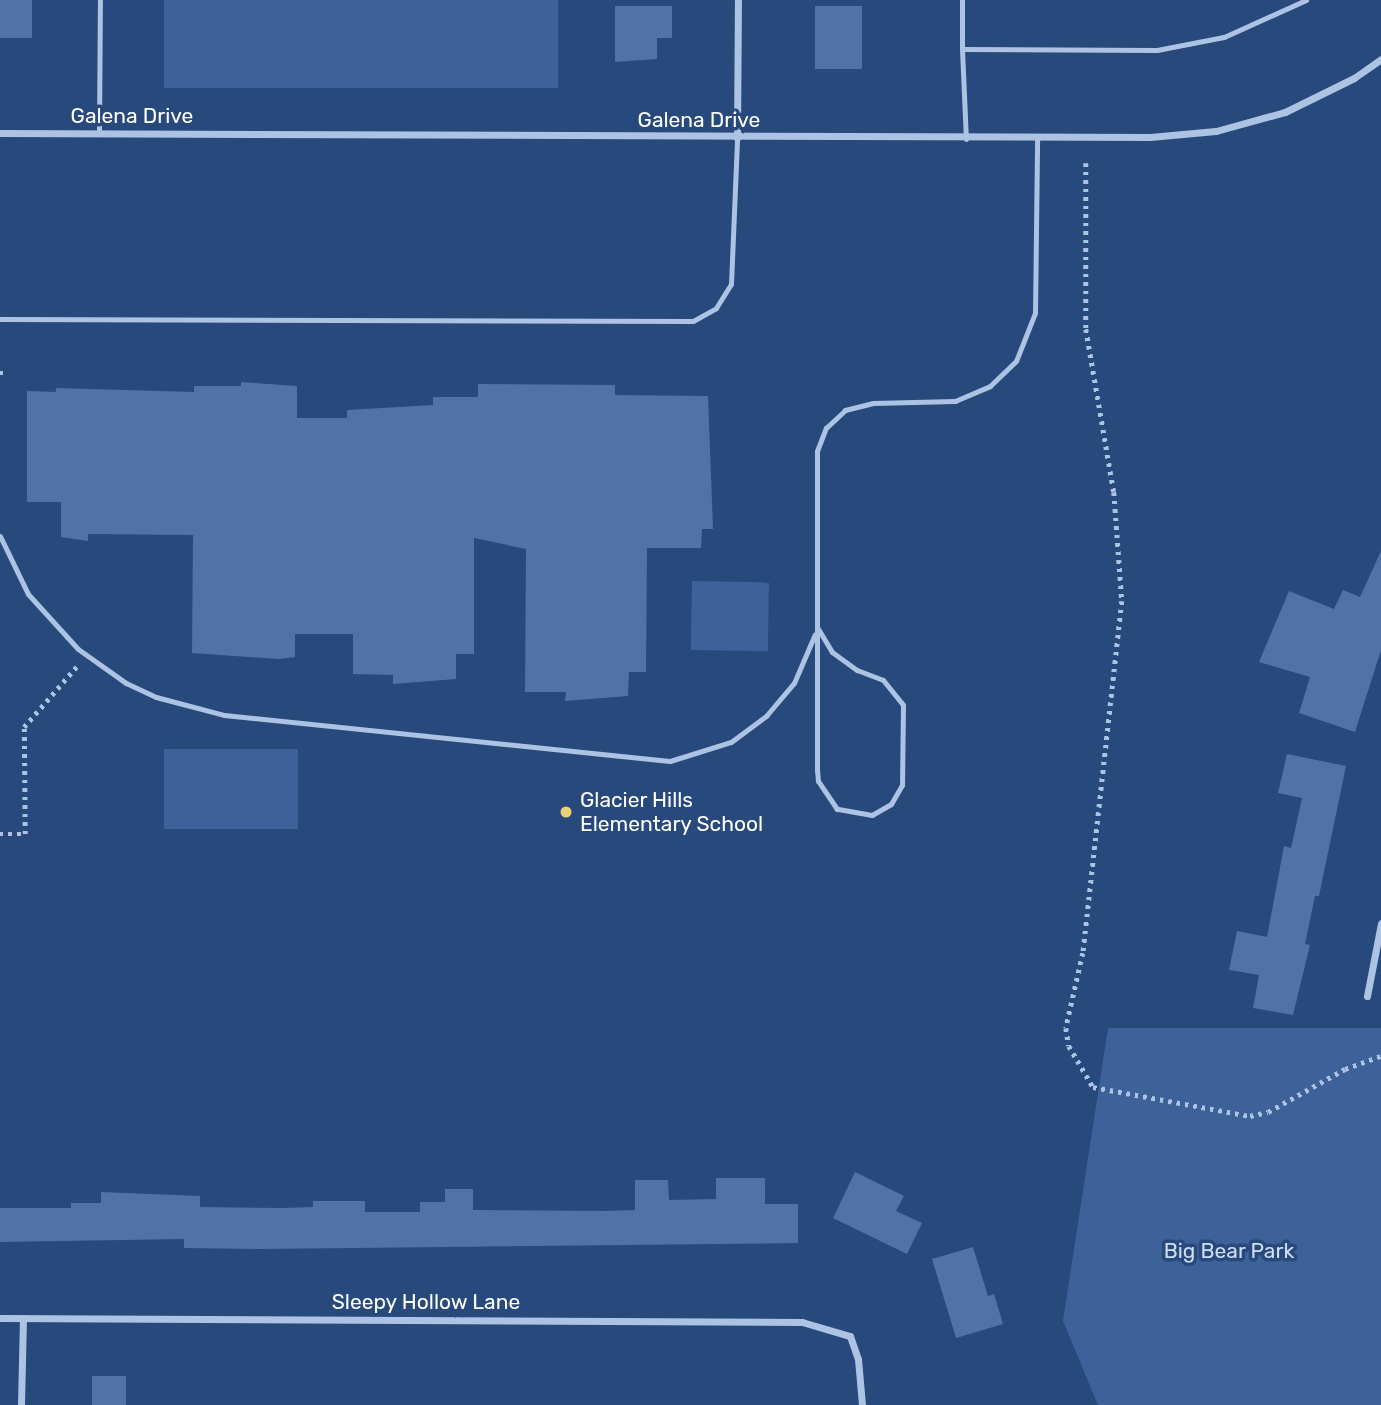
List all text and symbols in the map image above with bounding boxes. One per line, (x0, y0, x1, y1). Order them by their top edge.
street label: Galena Drive (71, 103, 193, 129)
street label: Galena Drive (638, 107, 760, 133)
place label: Glacier Hills Elementary School (580, 787, 764, 837)
marker: Glacier Hills Elementary School (558, 804, 574, 820)
park label: Big Bear Park (1164, 1238, 1294, 1264)
street label: Sleepy Hollow Lane (331, 1289, 521, 1315)

